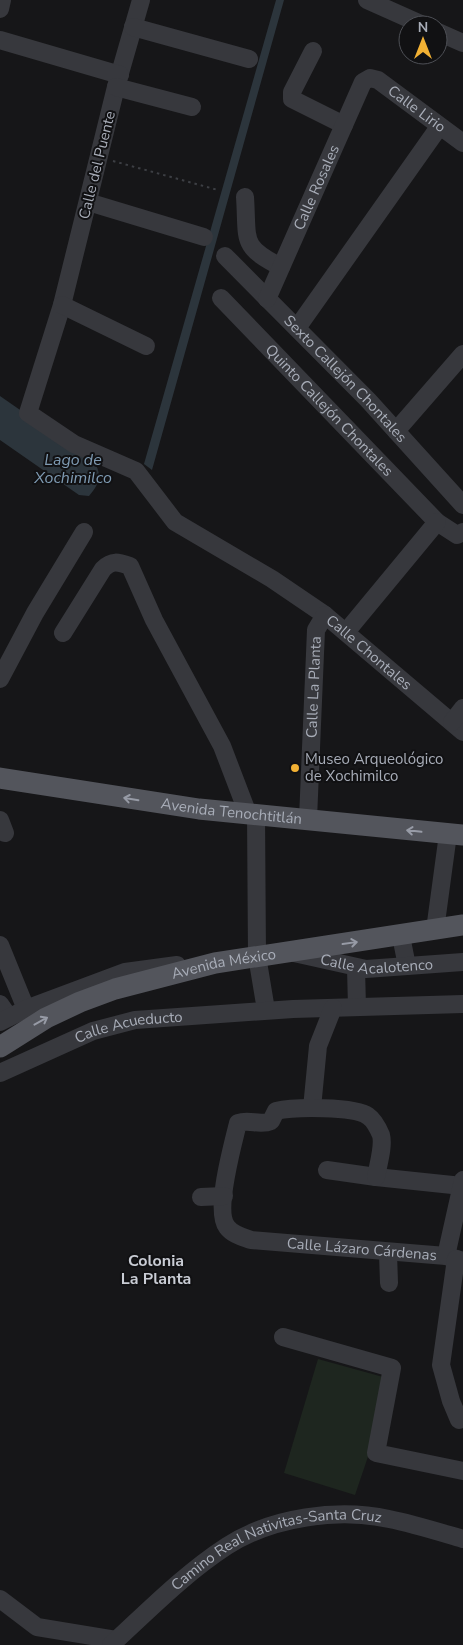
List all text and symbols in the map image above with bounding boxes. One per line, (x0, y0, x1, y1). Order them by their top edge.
north arrow (398, 15, 448, 65)
text: N (418, 18, 428, 37)
street label: Calle Lirio (384, 81, 450, 137)
street label: Calle del Puente (74, 109, 120, 221)
street label: Calle Rosales (289, 142, 344, 233)
street label: Sexto Callejón Chontales (279, 311, 412, 447)
street label: Quinto Callejón Chontales (261, 340, 398, 481)
water label: Lago de Xochimilco (33, 449, 112, 489)
street label: Calle Chontales (322, 610, 416, 695)
street label: Calle La Planta (301, 636, 326, 739)
place label: Museo Arqueológico de Xochimilco (305, 749, 443, 786)
marker: Museo Arqueológico de Xochimilco (289, 762, 301, 774)
one-way arrow (124, 793, 140, 803)
street label: Avenida Tenochtitlán (160, 793, 303, 829)
one-way arrow (407, 826, 423, 836)
one-way arrow (341, 938, 357, 948)
street label: Avenida México (169, 944, 277, 984)
street label: Calle Acalotenco (318, 949, 434, 979)
street label: Calle Acueducto (71, 1007, 183, 1048)
one-way arrow (33, 1016, 48, 1025)
street label: Calle Lázaro Cárdenas (286, 1233, 438, 1265)
district label: Colonia La Planta (121, 1250, 191, 1290)
street label: Camino Real Nativitas-Santa Cruz (167, 1504, 383, 1595)

